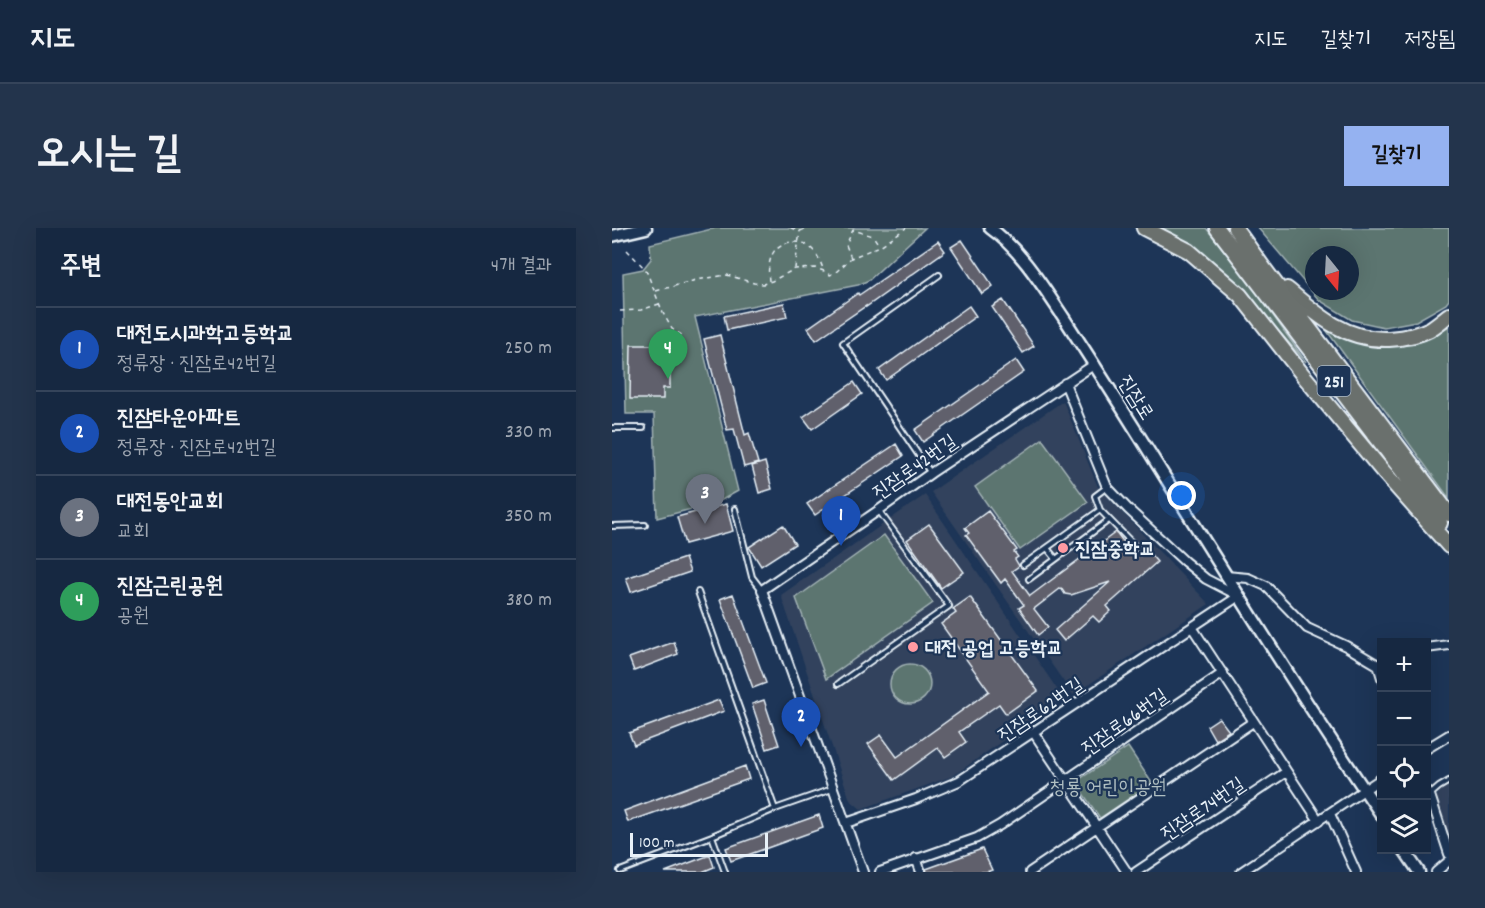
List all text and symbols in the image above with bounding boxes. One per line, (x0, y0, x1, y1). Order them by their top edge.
text: 지도 (30, 21, 75, 61)
text: 지도 (1254, 26, 1288, 56)
text: 길찾기 (1321, 26, 1371, 56)
text: 저장됨 (1404, 26, 1455, 56)
button: 길찾기 (1344, 126, 1449, 186)
text: 오시는 길 (36, 127, 181, 187)
north arrow (1305, 246, 1359, 300)
text: 주변 (60, 249, 102, 286)
text: 4개 결과 (491, 253, 552, 281)
text: 대전도시과학고등학교 (117, 320, 294, 351)
pin: 4 (648, 330, 688, 379)
text: 1 (77, 335, 82, 363)
text: 250 m (505, 335, 552, 363)
text: 정류장 · 진잠로42번길 (117, 351, 277, 379)
road number: 251 (1318, 366, 1350, 396)
street label: 진잠로 (1110, 371, 1159, 426)
text: 진잠타운아파트 (117, 404, 241, 435)
text: 2 (75, 419, 84, 447)
text: 330 m (505, 419, 552, 447)
street label: 진잠로42번길 (868, 429, 964, 508)
text: 정류장 · 진잠로42번길 (117, 435, 277, 463)
pin: 3 (686, 474, 724, 524)
your location (1167, 481, 1196, 510)
text: 대전동안교회 (117, 488, 223, 519)
pin: 1 (822, 496, 860, 546)
text: 3 (75, 503, 84, 531)
text: 350 m (505, 503, 552, 531)
text: 교회 (117, 519, 149, 547)
place label: 진잠중학교 (1075, 537, 1155, 565)
marker: 진잠중학교 (1056, 541, 1070, 555)
text: 진잠근린공원 (117, 572, 223, 603)
text: 4 (75, 587, 84, 615)
text: 380 m (506, 587, 552, 615)
text: 공원 (117, 603, 149, 631)
place label: 대전 공업 고등학교 (925, 636, 1063, 664)
map controls (1377, 638, 1431, 854)
button: + (1377, 638, 1431, 692)
marker: 대전 공업 고등학교 (906, 640, 920, 654)
street label: 진잠로62번길 (993, 672, 1091, 751)
street label: 진잠로66번길 (1077, 683, 1175, 764)
button: − (1377, 692, 1431, 746)
pin: 2 (782, 698, 820, 747)
button: locate (1377, 746, 1431, 800)
street label: 진잠로74번길 (1156, 772, 1251, 849)
park label: 청룡 어린이공원 (1049, 775, 1167, 803)
button: layers (1377, 800, 1431, 854)
scale bar (630, 830, 768, 858)
text: 100 m (639, 832, 675, 855)

